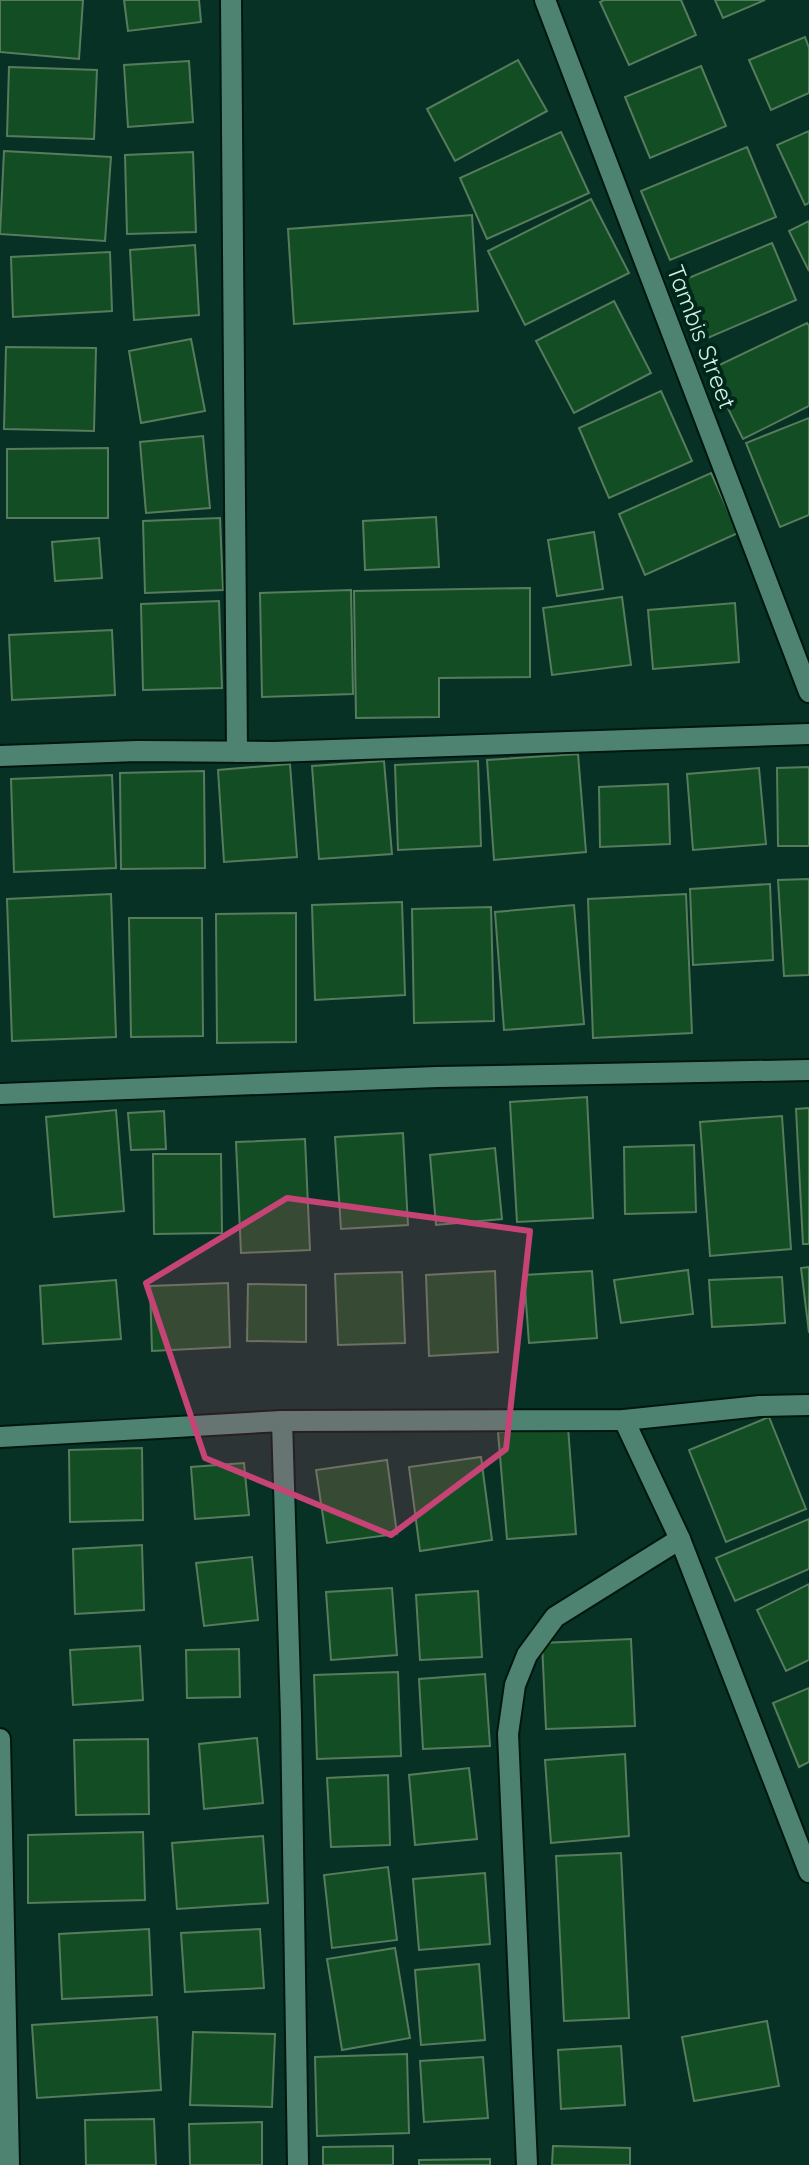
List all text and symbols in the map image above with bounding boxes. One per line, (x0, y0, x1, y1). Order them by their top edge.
street label: Tambis Street (661, 260, 743, 413)

